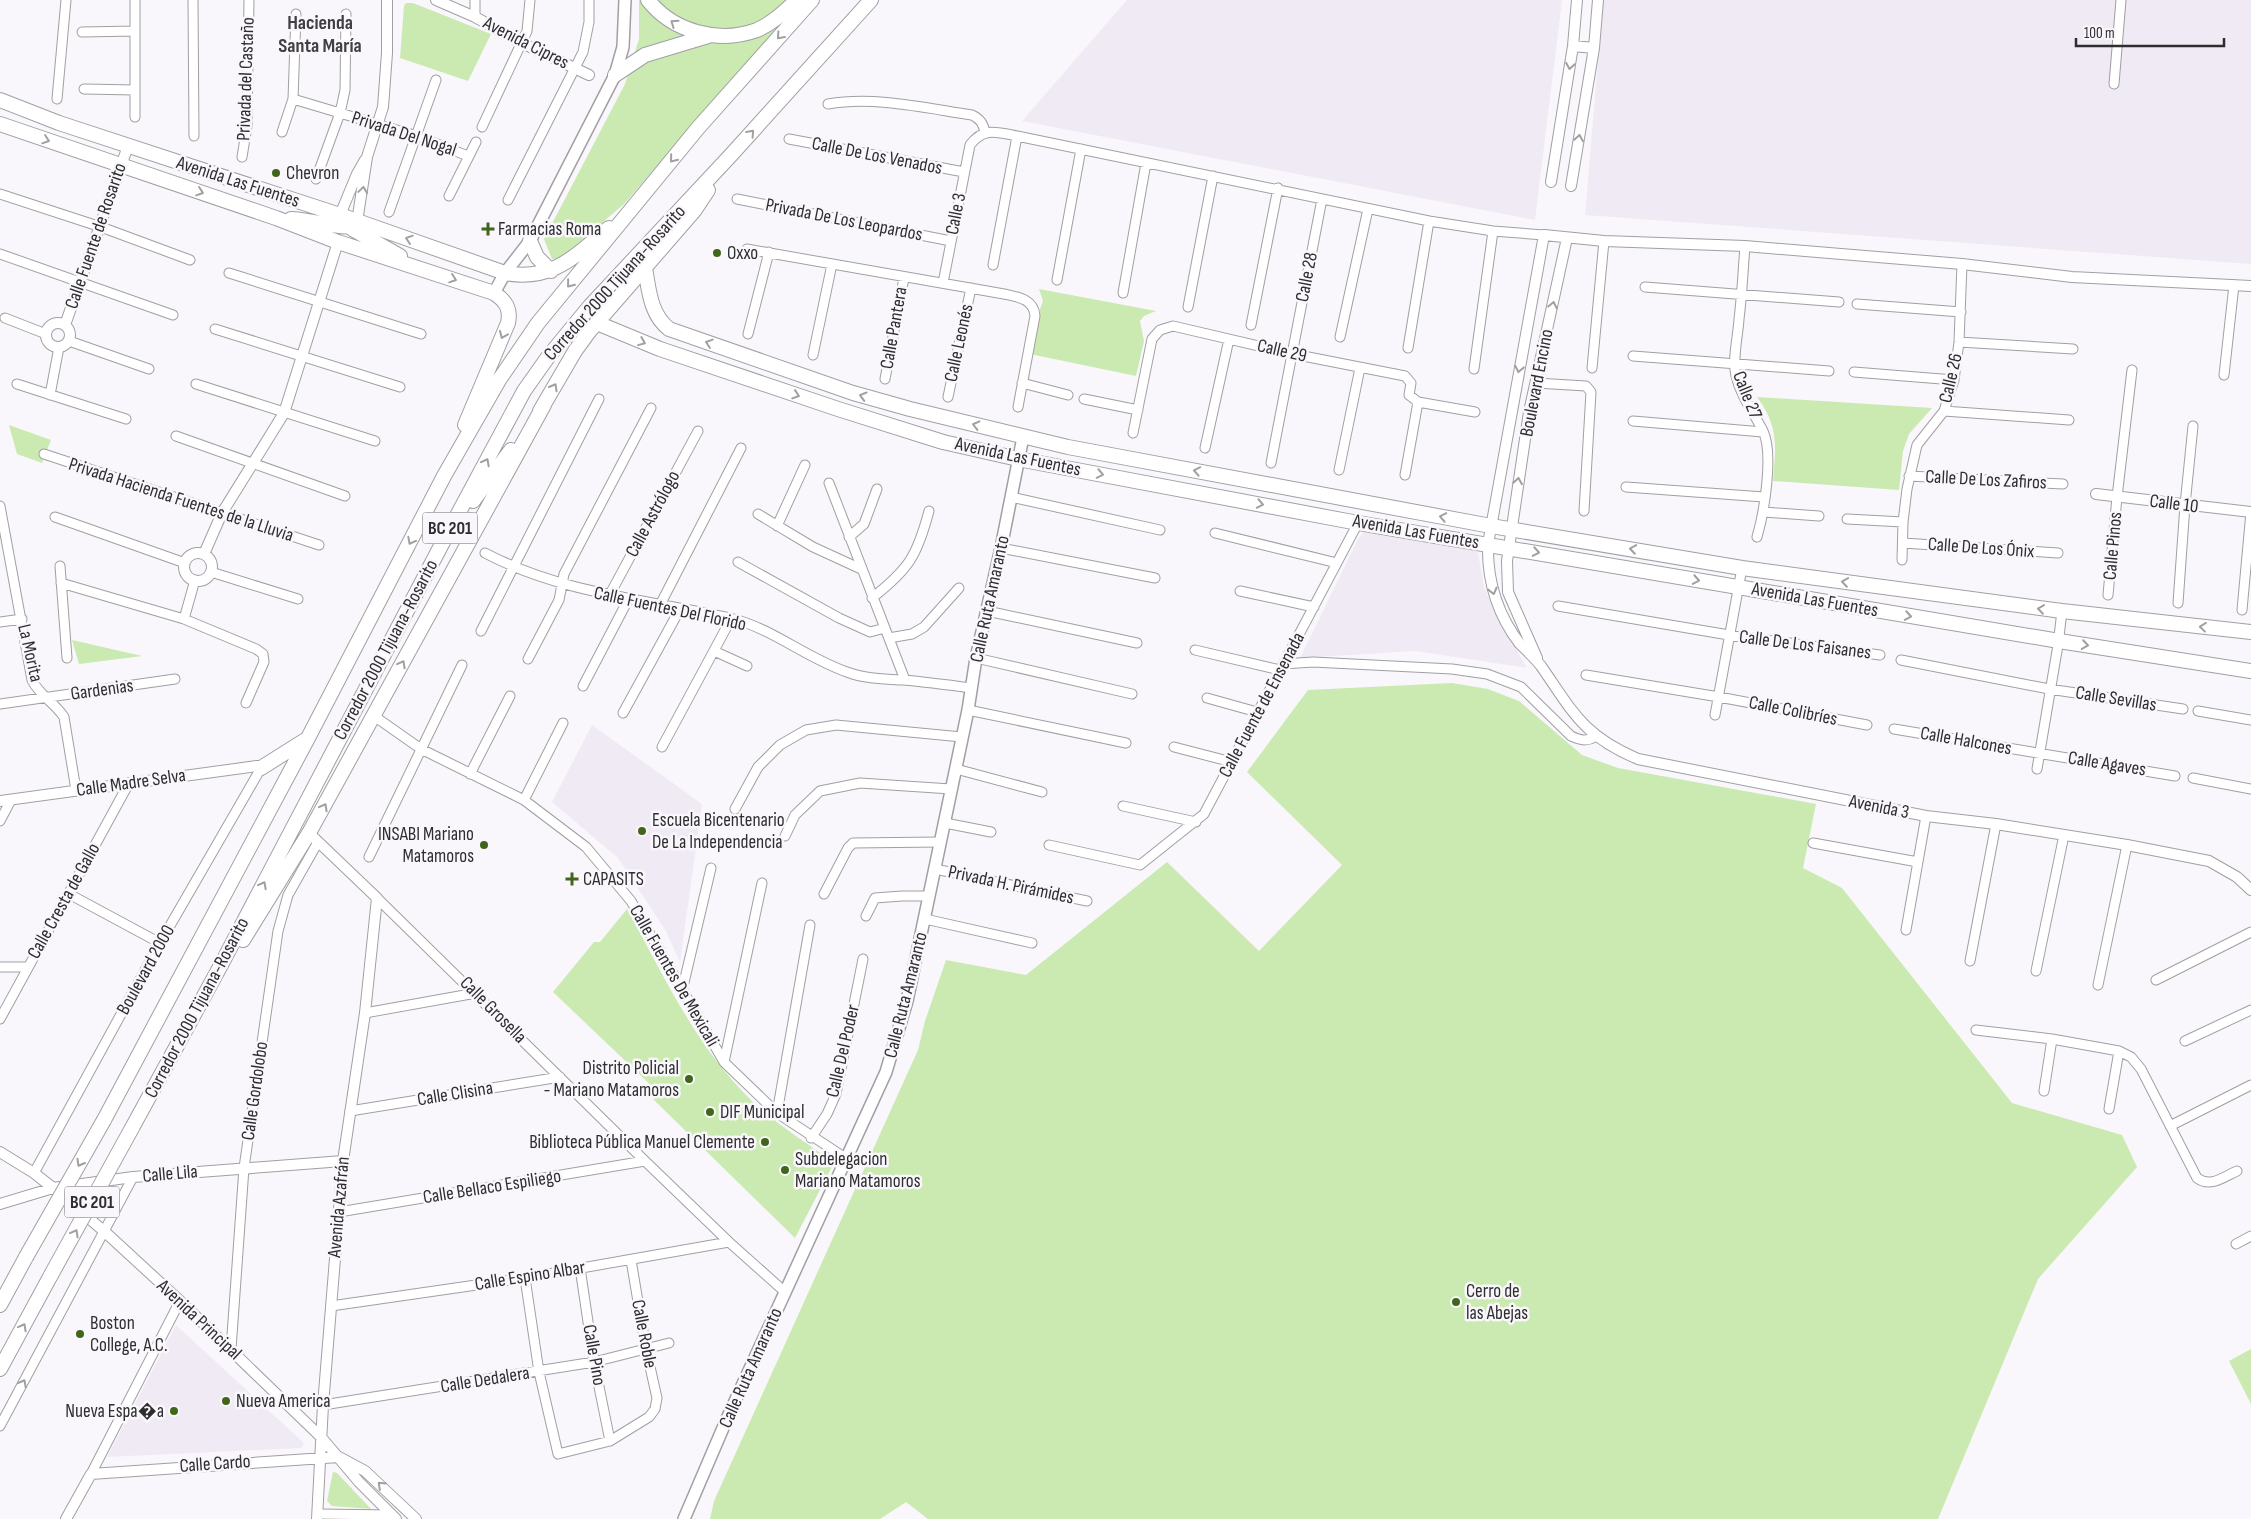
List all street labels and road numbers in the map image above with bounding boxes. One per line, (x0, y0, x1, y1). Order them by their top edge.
street label: Avenida Cipres (478, 11, 573, 74)
street label: Privada del Castaño (232, 17, 260, 141)
street label: Privada Del Nogal (349, 106, 459, 162)
street label: Calle De Los Venados (810, 132, 944, 180)
street label: Avenida Las Fuentes (173, 151, 303, 213)
street label: Calle Fuente de Rosarito (60, 160, 132, 312)
street label: Calle 3 (941, 191, 971, 237)
street label: Privada De Los Leopardos (764, 193, 925, 247)
street label: Corredor 2000 Tijuana-Rosarito (539, 201, 691, 365)
street label: Calle 28 (1291, 250, 1323, 304)
street label: Calle Pantera (875, 285, 913, 371)
street label: Calle Leonés (940, 302, 978, 384)
street label: Boulevard Encino (1515, 327, 1559, 439)
street label: Calle 29 (1255, 334, 1309, 368)
street label: Calle 26 (1934, 351, 1968, 405)
street label: Calle 27 (1727, 368, 1767, 423)
street label: Avenida Las Fuentes (952, 432, 1083, 482)
street label: Privada Hacienda Fuentes de la Lluvia (66, 453, 296, 547)
street label: Calle De Los Zafiros (1925, 465, 2048, 495)
street label: Calle Astrólogo (621, 467, 685, 561)
street label: Calle 10 (2148, 490, 2200, 518)
street label: Avenida Las Fuentes (1350, 509, 1481, 554)
street label: Calle Pinos (2099, 511, 2127, 581)
road number: BC 201 (422, 512, 478, 544)
street label: Calle De Los Ónix (1927, 533, 2035, 563)
street label: Calle Ruta Amaranto (965, 534, 1015, 664)
street label: Corredor 2000 Tijuana-Rosarito (329, 556, 443, 744)
street label: Avenida Las Fuentes (1749, 577, 1880, 622)
street label: Calle Fuentes Del Florido (592, 582, 748, 636)
street label: La Morita (12, 622, 48, 684)
street label: Calle De Los Faisanes (1738, 625, 1873, 665)
street label: Calle Fuente de Ensenada (1214, 629, 1310, 781)
street label: Gardenias (69, 674, 135, 706)
street label: Calle Sevillas (2074, 681, 2158, 717)
street label: Calle Colibríes (1747, 691, 1839, 731)
street label: Calle Halcones (1918, 722, 2014, 760)
street label: Calle Agaves (2066, 747, 2148, 782)
street label: Calle Madre Selva (75, 764, 187, 802)
street label: Avenida 3 (1846, 790, 1911, 824)
street label: Calle Cresta de Gallo (23, 839, 105, 963)
street label: Privada H. Pirámides (946, 860, 1076, 910)
street label: Calle Fuentes De Mexicali (624, 901, 724, 1051)
street label: Corredor 2000 Tijuana-Rosarito (140, 914, 254, 1102)
street label: Boulevard 2000 (112, 921, 180, 1019)
street label: Calle Ruta Amaranto (879, 930, 933, 1060)
street label: Calle Grosella (455, 972, 531, 1048)
street label: Calle Del Poder (821, 1002, 865, 1100)
street label: Calle Gordolobo (237, 1040, 273, 1142)
street label: Calle Clisina (415, 1077, 495, 1111)
street label: Avenida Azafrán (323, 1156, 355, 1259)
street label: Calle Lila (141, 1160, 199, 1188)
street label: Calle Bellaco Espiliego (421, 1165, 563, 1209)
road number: BC 201 (64, 1186, 120, 1218)
street label: Calle Espino Albar (473, 1256, 587, 1296)
street label: Avenida Principal (151, 1274, 246, 1365)
street label: Calle Roble (626, 1298, 662, 1370)
street label: Calle Ruta Amaranto (714, 1304, 788, 1432)
street label: Calle Pino (577, 1323, 611, 1387)
street label: Calle Dedalera (439, 1362, 531, 1398)
street label: Calle Cardo (179, 1450, 251, 1478)

